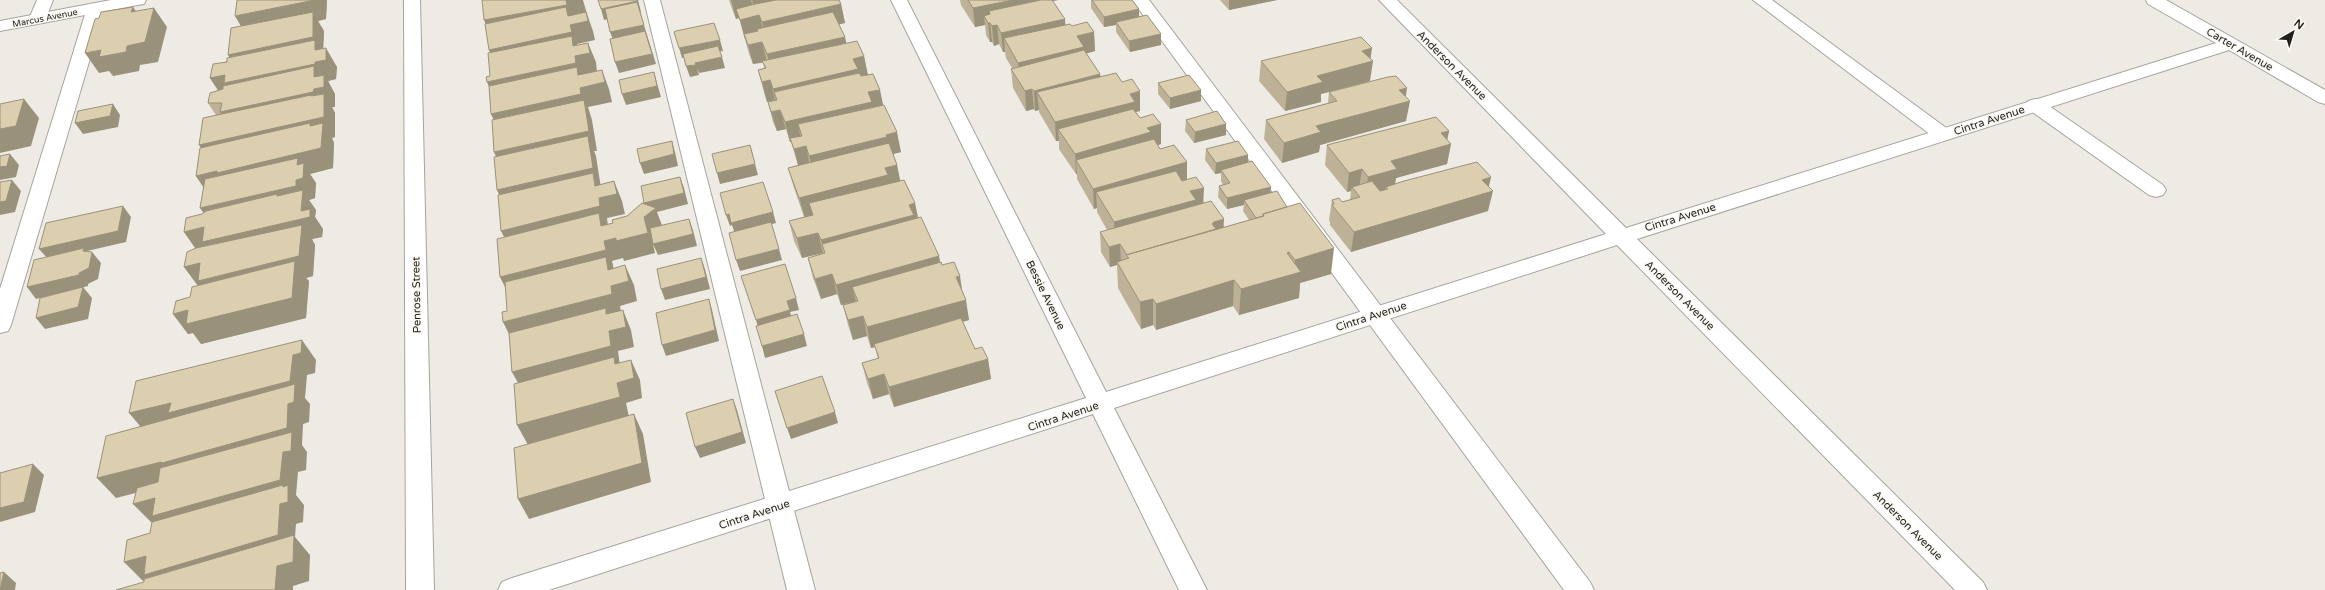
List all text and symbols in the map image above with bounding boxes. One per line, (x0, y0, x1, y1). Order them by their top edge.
street label: Marcus Avenue (12, 7, 79, 30)
north arrow (2273, 12, 2313, 52)
text: N (2291, 17, 2306, 32)
street label: Carter Avenue (2204, 25, 2275, 74)
street label: Anderson Avenue (1414, 28, 1489, 103)
street label: Cintra Avenue (1952, 103, 2026, 138)
street label: Cintra Avenue (1643, 200, 1717, 234)
street label: Penrose Street (409, 257, 424, 333)
street label: Bessie Avenue (1023, 258, 1068, 332)
street label: Anderson Avenue (1642, 258, 1717, 333)
street label: Cintra Avenue (1334, 299, 1408, 334)
street label: Cintra Avenue (1026, 399, 1100, 434)
street label: Anderson Avenue (1870, 488, 1945, 563)
street label: Cintra Avenue (717, 497, 791, 532)

